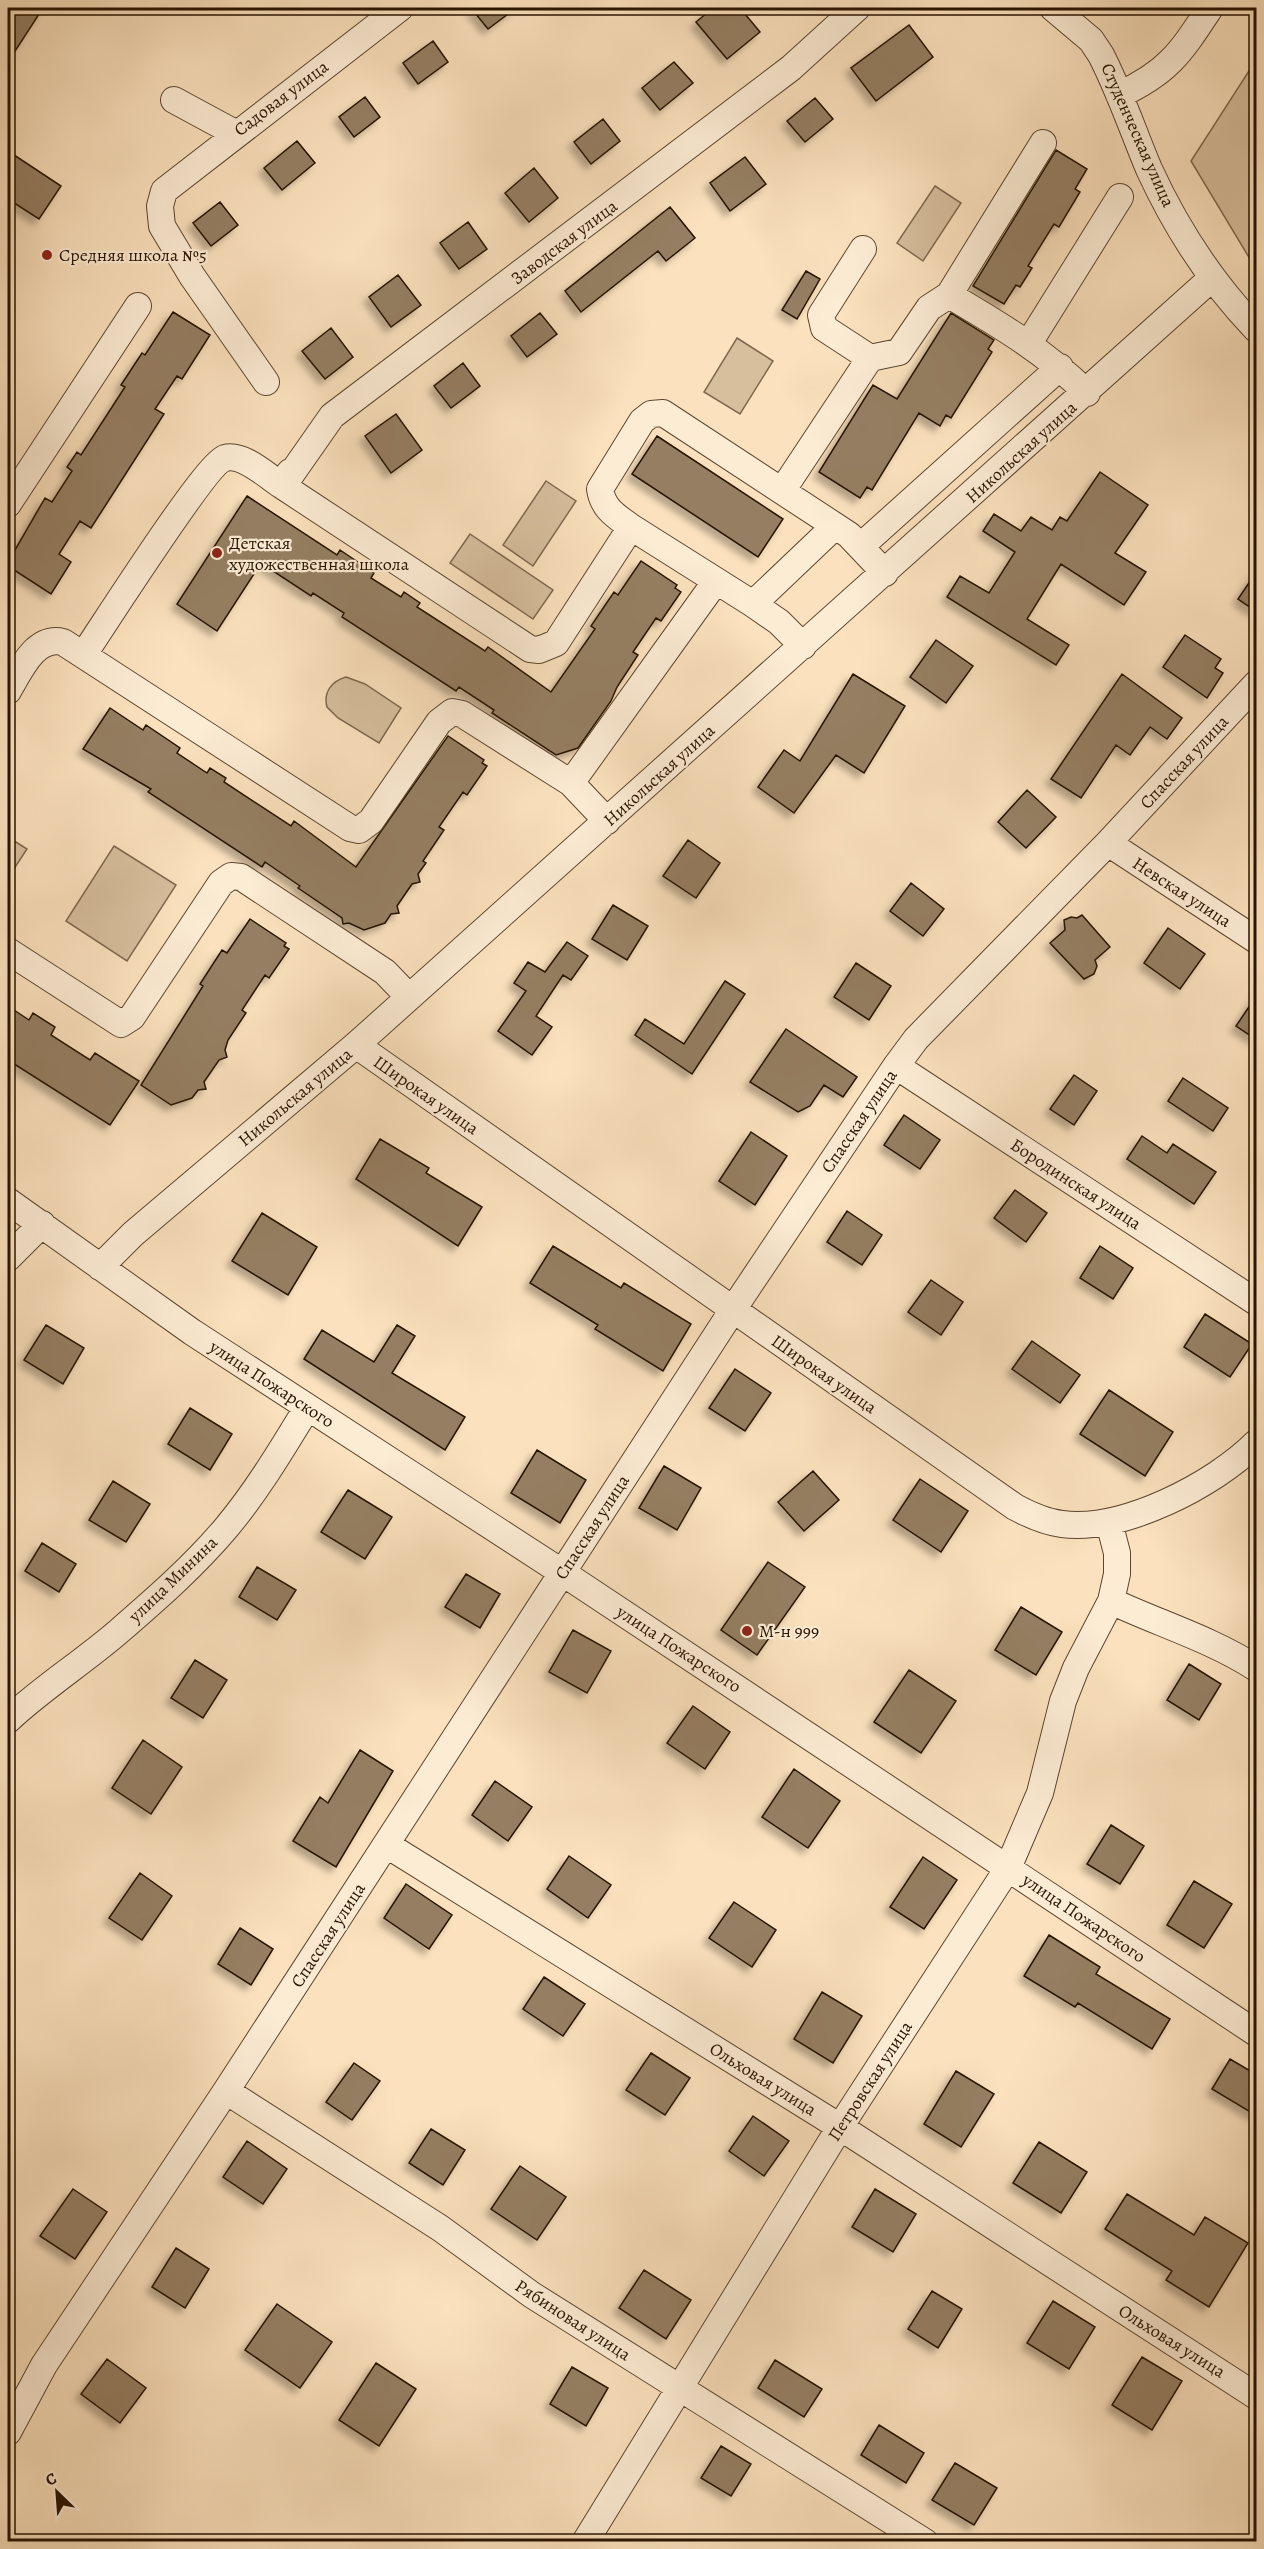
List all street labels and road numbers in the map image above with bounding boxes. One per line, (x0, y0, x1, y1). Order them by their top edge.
street label: Садовая улица (229, 54, 334, 141)
street label: Студенческая улица (1096, 59, 1181, 211)
street label: Заводская улица (506, 194, 623, 290)
street label: Никольская улица (960, 395, 1082, 508)
street label: Спасская улица (1134, 709, 1234, 814)
street label: Никольская улица (598, 718, 720, 831)
street label: Невская улица (1128, 851, 1237, 933)
street label: Никольская улица (233, 1042, 358, 1152)
street label: Широкая улица (368, 1050, 484, 1141)
street label: Спасская улица (815, 1064, 903, 1178)
street label: Бородинская улица (1006, 1133, 1147, 1236)
street label: Широкая улица (766, 1329, 882, 1420)
street label: улица Пожарского (204, 1334, 339, 1433)
street label: Спасская улица (549, 1469, 635, 1584)
street label: улица Минина (123, 1530, 223, 1628)
street label: улица Пожарского (611, 1599, 746, 1698)
street label: улица Пожарского (1017, 1867, 1150, 1968)
street label: Спасская улица (285, 1877, 371, 1992)
street label: Петровская улица (822, 2016, 918, 2146)
street label: Ольховая улица (705, 2037, 822, 2122)
street label: Рябиновая улица (511, 2274, 636, 2367)
street label: Ольховая улица (1114, 2299, 1231, 2384)

